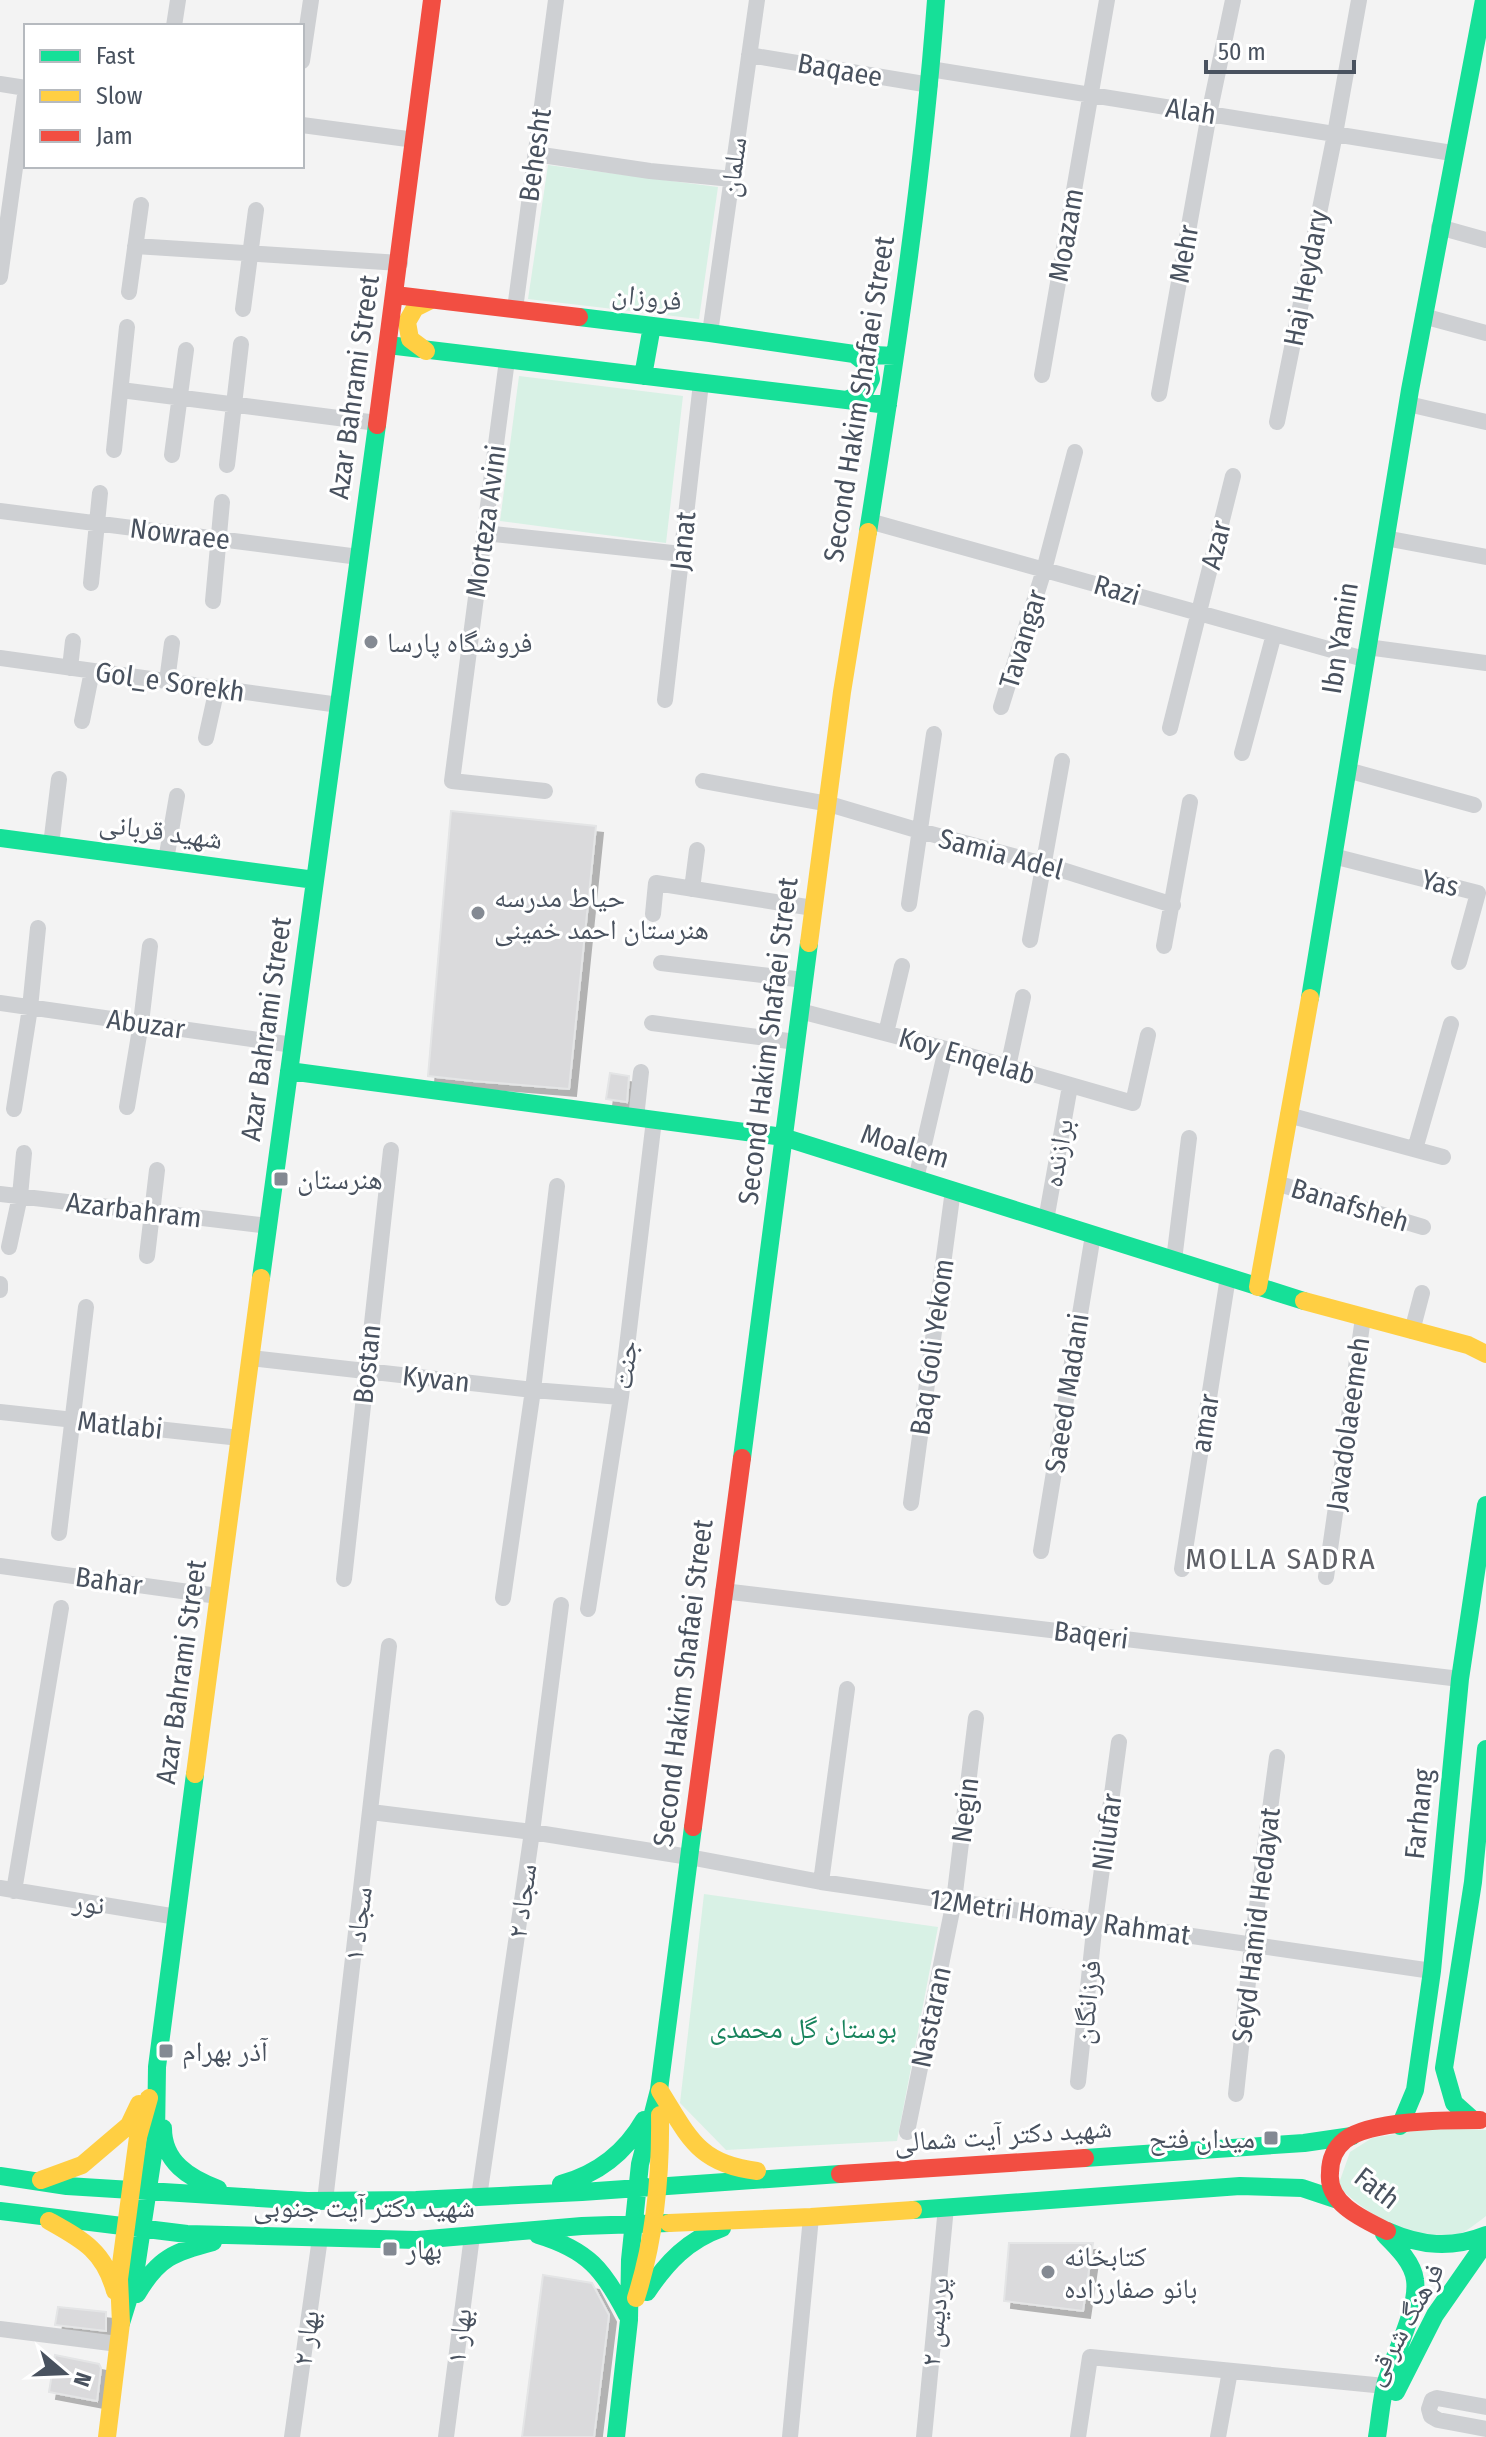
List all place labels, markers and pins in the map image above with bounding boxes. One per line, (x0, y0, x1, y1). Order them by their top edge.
place label: فروشگاه پارسا (387, 626, 533, 659)
marker: فروشگاه پارسا (362, 633, 380, 651)
place label: حیاط مدرسه هنرستان احمد خمینی (494, 881, 709, 947)
marker: حیاط مدرسه هنرستان احمد خمینی (469, 904, 487, 922)
place label: هنرستان (297, 1163, 383, 1196)
marker: هنرستان (272, 1170, 290, 1188)
place label: آذر بهرام (182, 2035, 269, 2070)
marker: آذر بهرام (157, 2042, 175, 2060)
place label: میدان فتح (1149, 2122, 1255, 2156)
marker: میدان فتح (1262, 2129, 1280, 2147)
place label: بهار (405, 2233, 442, 2266)
marker: بهار (381, 2240, 399, 2258)
place label: کتابخانه بانو صفارزاده (1064, 2240, 1197, 2305)
marker: کتابخانه بانو صفارزاده (1039, 2263, 1057, 2281)

